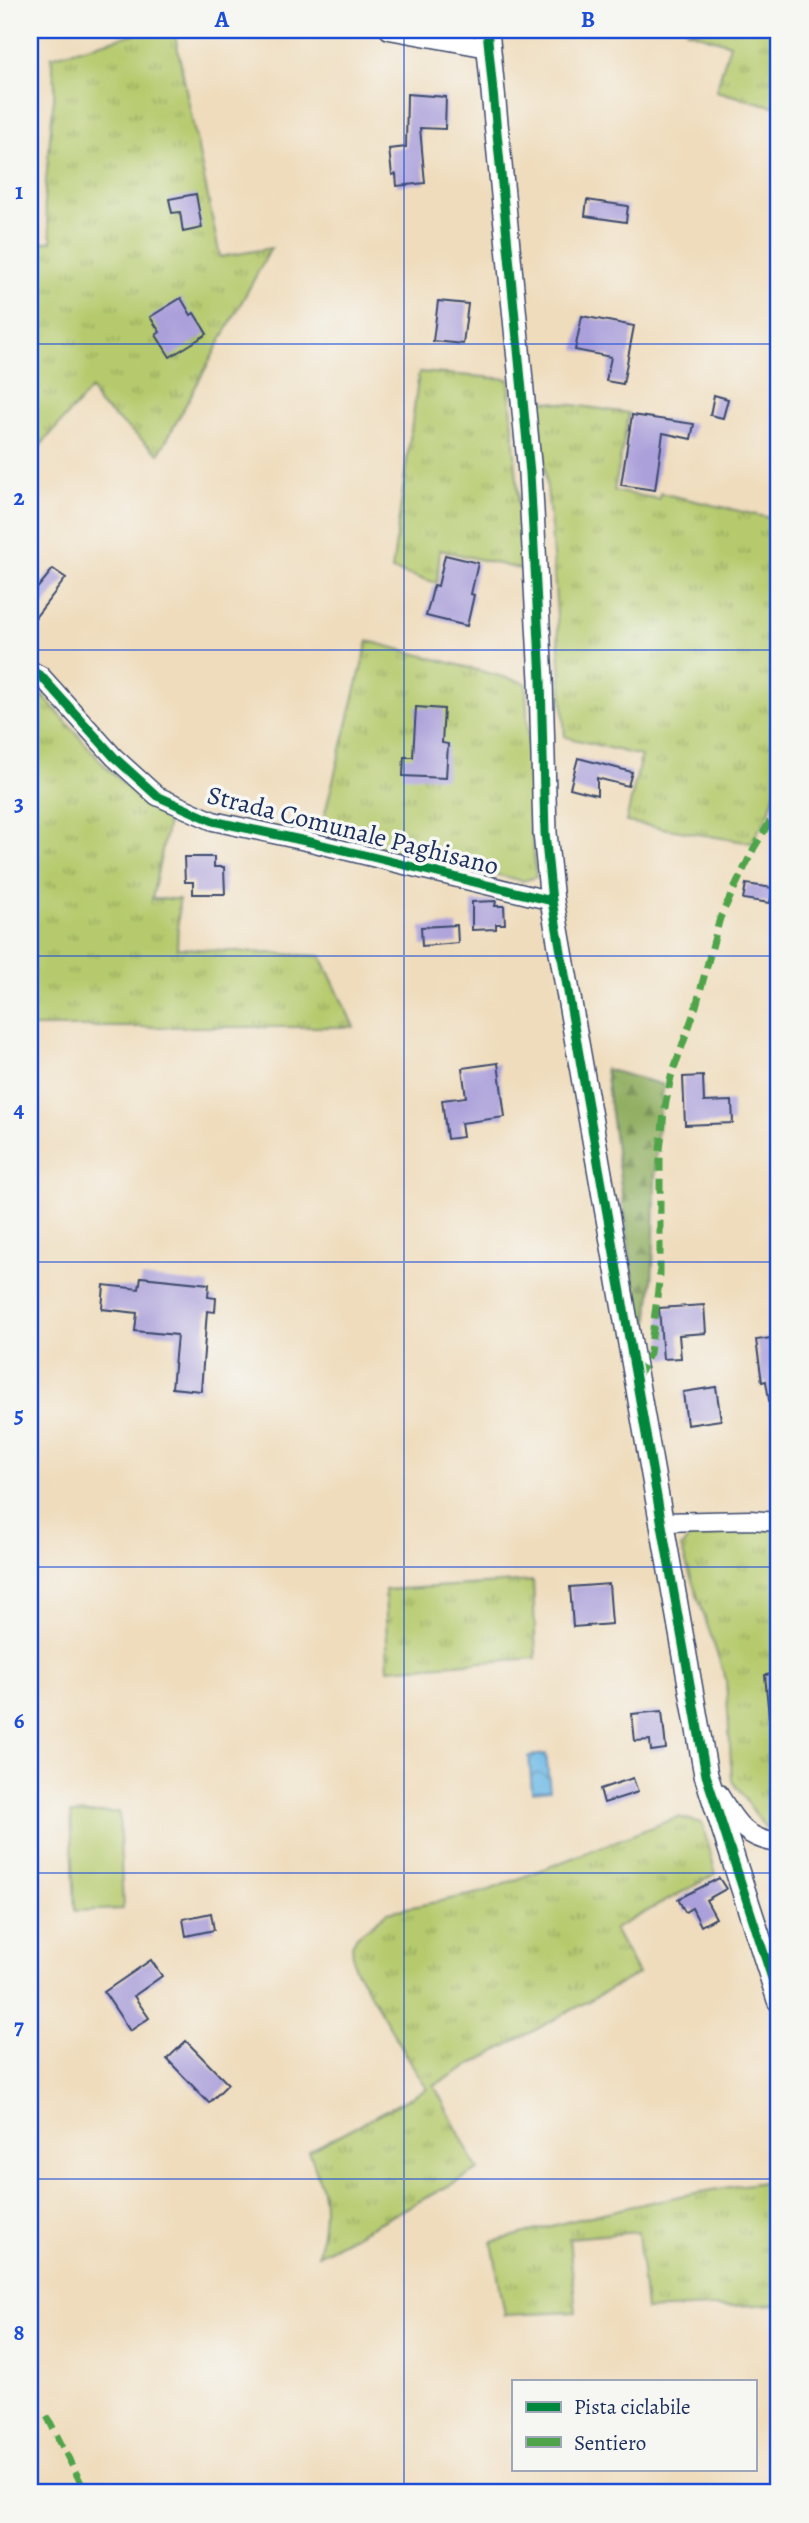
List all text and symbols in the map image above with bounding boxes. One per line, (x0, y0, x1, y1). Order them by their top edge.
text: A (214, 4, 230, 35)
text: B (581, 4, 595, 35)
text: 1 (15, 176, 23, 207)
text: 2 (13, 482, 25, 513)
street label: Strada Comunale Paghisano (203, 777, 502, 884)
text: 3 (14, 788, 24, 819)
text: 4 (14, 1094, 25, 1125)
text: 5 (14, 1399, 24, 1430)
text: 6 (14, 1705, 25, 1736)
text: 7 (14, 2011, 24, 2042)
text: 8 (13, 2317, 25, 2348)
legend (512, 2380, 756, 2470)
text: Pista ciclabile (574, 2393, 690, 2421)
text: Sentiero (574, 2429, 646, 2457)

